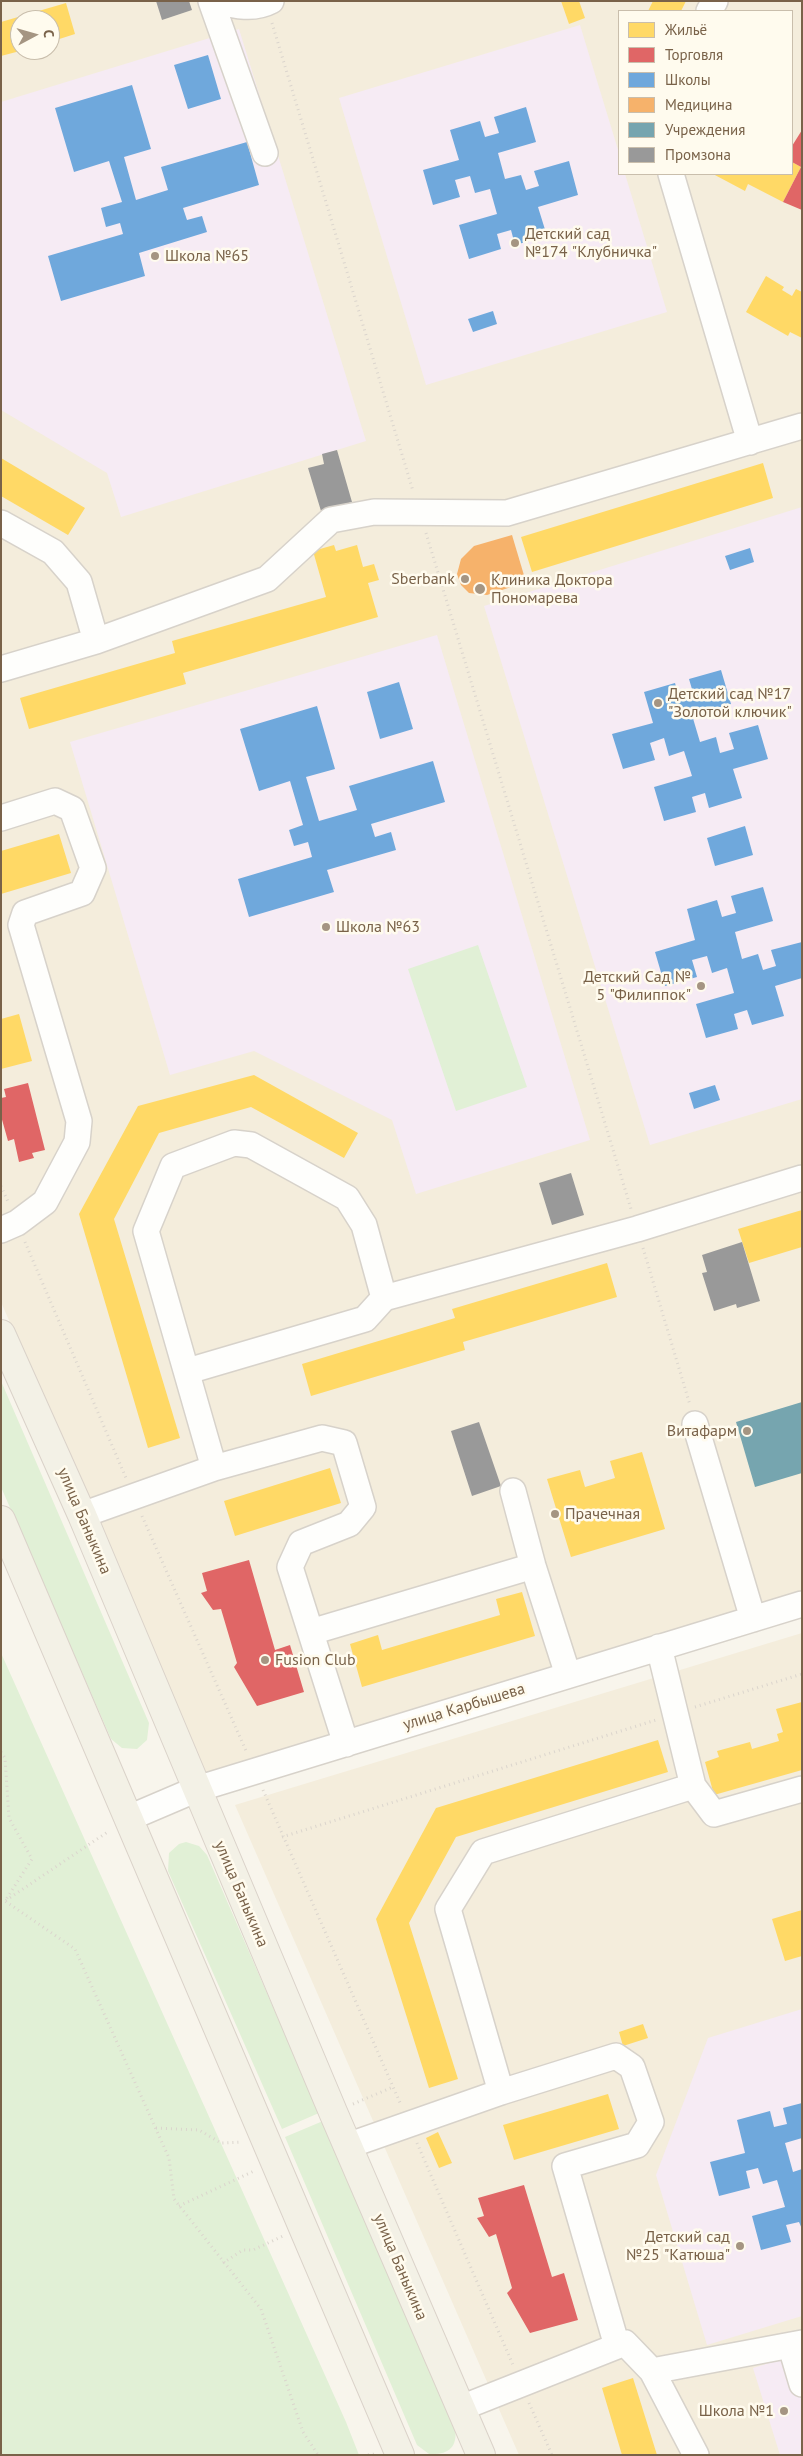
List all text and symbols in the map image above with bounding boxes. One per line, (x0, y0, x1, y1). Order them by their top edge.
north arrow (10, 10, 60, 60)
legend (618, 10, 793, 175)
text: Жильё (665, 20, 707, 39)
text: С (40, 29, 58, 38)
text: Торговля (665, 45, 723, 64)
text: Школы (665, 70, 711, 89)
text: Медицина (665, 95, 732, 114)
text: Учреждения (665, 120, 745, 139)
text: Промзона (665, 145, 731, 164)
place label: Детский сад №174 "Клубничка" (525, 224, 657, 262)
marker: Детский сад №174 "Клубничка" (509, 237, 521, 249)
place label: Школа №65 (165, 246, 249, 266)
marker: Школа №65 (149, 250, 161, 262)
place label: Sberbank (391, 569, 455, 589)
place label: Клиника Доктора Пономарева (491, 570, 613, 608)
marker: Sberbank (459, 573, 471, 585)
marker: Клиника Доктора Пономарева (473, 582, 487, 596)
place label: Детский сад №17 "Золотой ключик" (668, 684, 792, 722)
marker: Детский сад №17 "Золотой ключик" (652, 697, 664, 709)
place label: Школа №63 (336, 917, 420, 937)
marker: Школа №63 (320, 921, 332, 933)
place label: Детский Сад № 5 "Филиппок" (583, 967, 691, 1005)
marker: Детский Сад № 5 "Филиппок" (695, 980, 707, 992)
place label: Витафарм (667, 1421, 737, 1441)
marker: Витафарм (741, 1425, 753, 1437)
street label: улица Баныкина (53, 1465, 115, 1577)
place label: Прачечная (565, 1504, 640, 1524)
marker: Прачечная (549, 1508, 561, 1520)
place label: Fusion Club (275, 1650, 356, 1670)
marker: Fusion Club (259, 1654, 271, 1666)
street label: улица Карбышева (401, 1679, 527, 1735)
street label: улица Баныкина (210, 1838, 272, 1950)
street label: улица Баныкина (369, 2211, 431, 2323)
place label: Детский сад №25 "Катюша" (626, 2227, 730, 2265)
marker: Детский сад №25 "Катюша" (734, 2240, 746, 2252)
place label: Школа №1 (699, 2401, 774, 2421)
marker: Школа №1 (778, 2405, 790, 2417)

